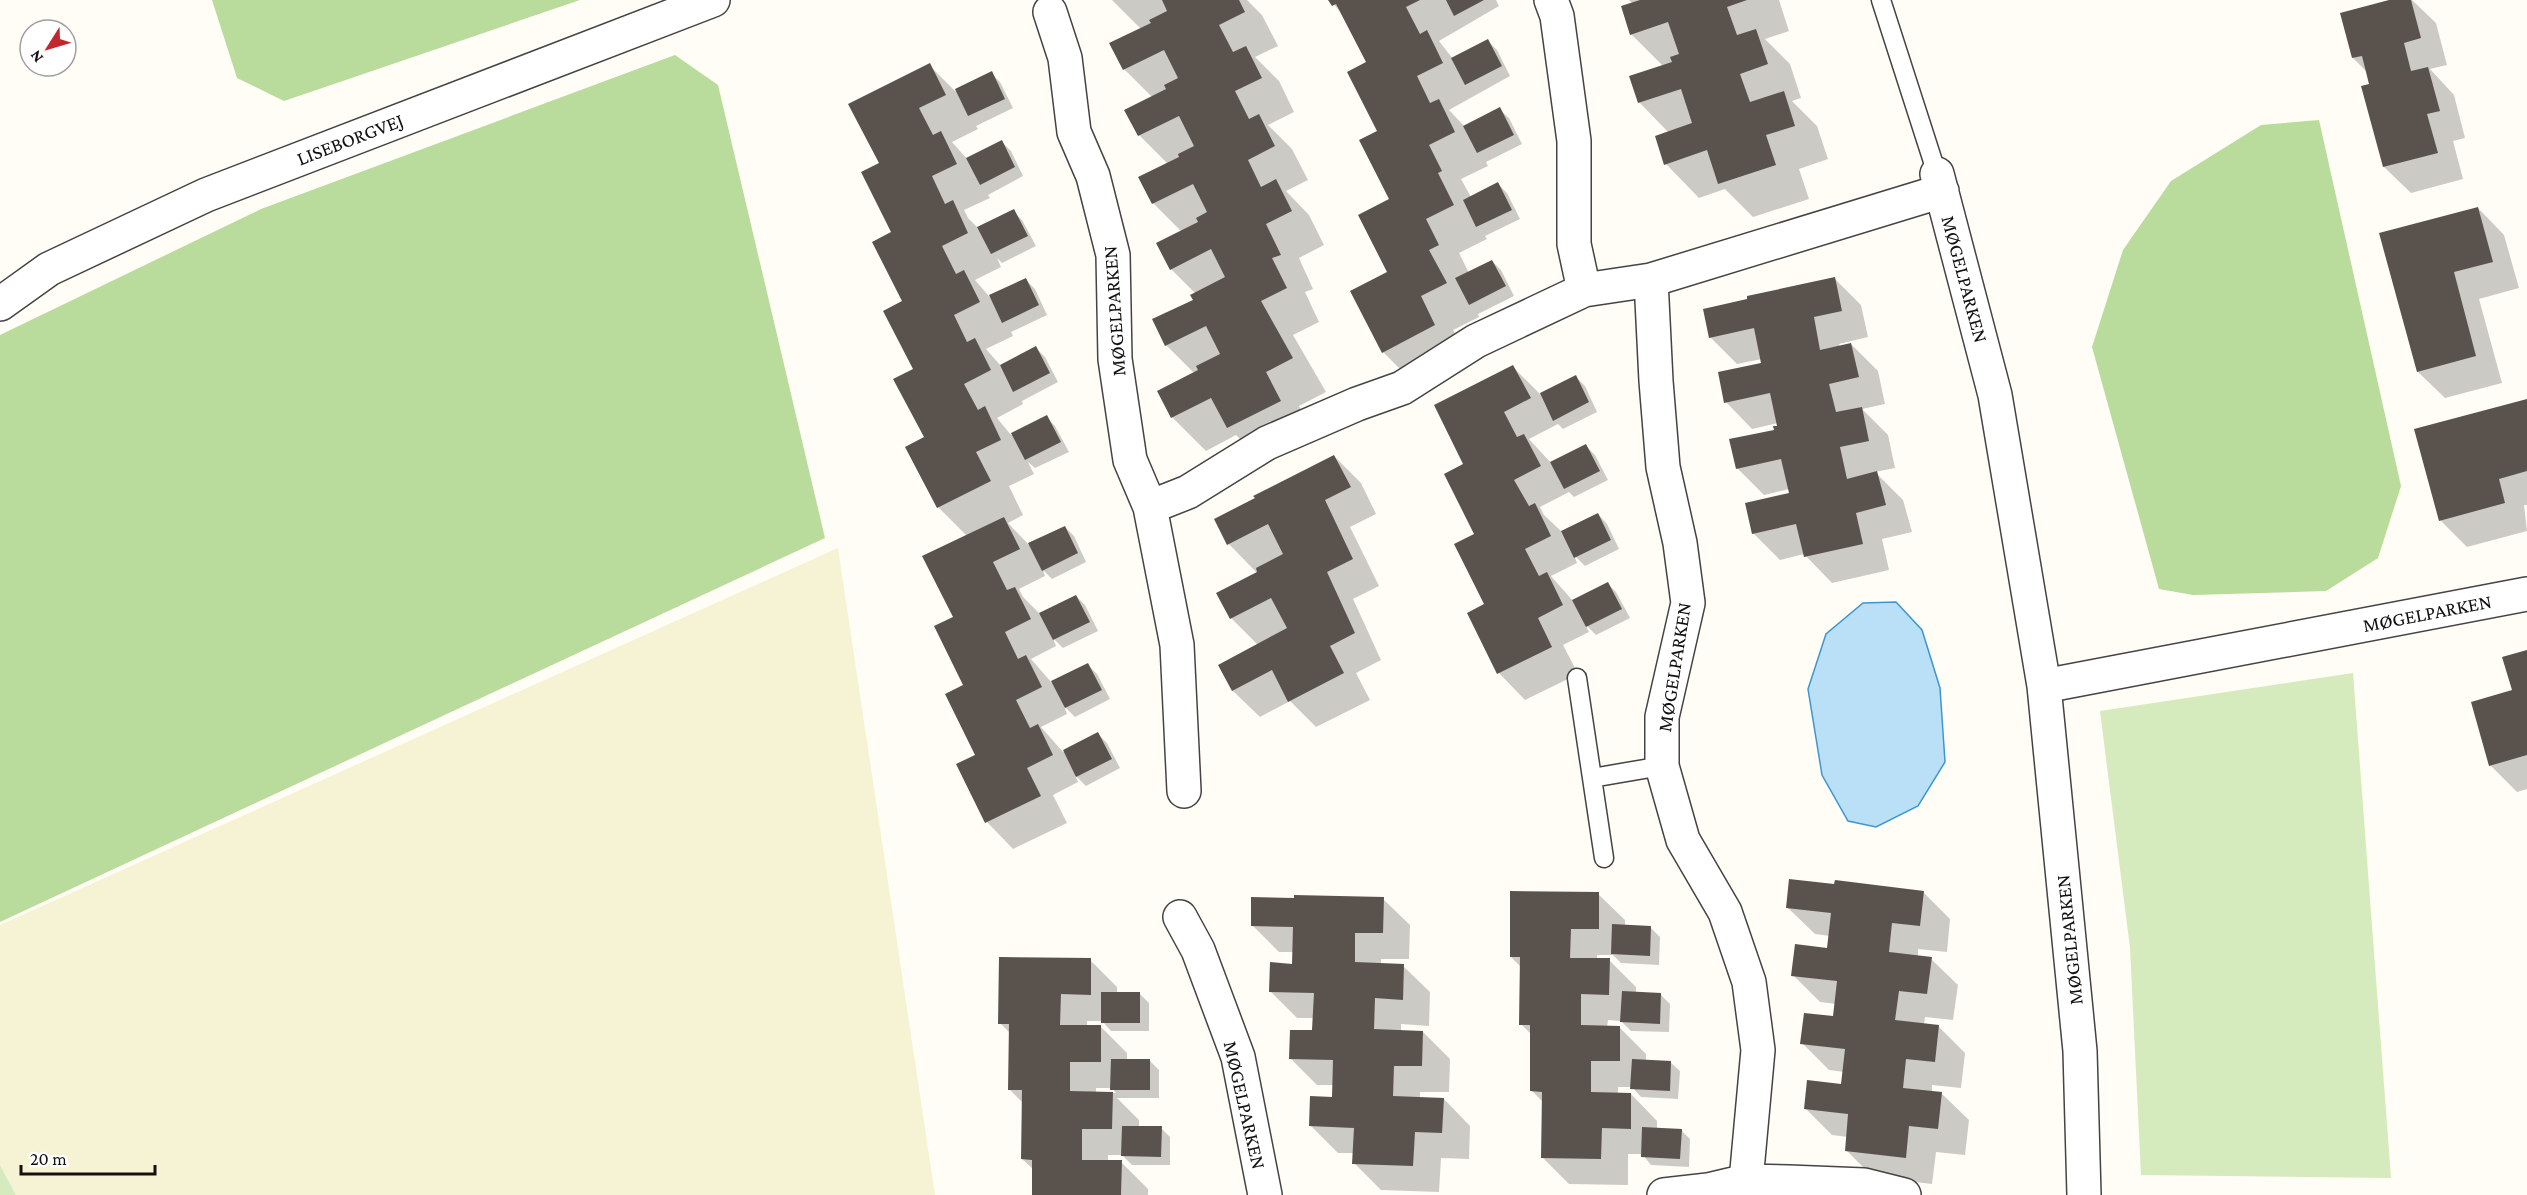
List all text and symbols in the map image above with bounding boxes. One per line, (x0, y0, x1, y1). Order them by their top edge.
north arrow (18, 18, 78, 78)
text: N (26, 47, 46, 66)
street label: LISEBORGVEJ (294, 109, 407, 170)
street label: MØGELPARKEN (1937, 213, 1993, 345)
street label: MØGELPARKEN (1098, 245, 1130, 377)
street label: MØGELPARKEN (2361, 590, 2493, 636)
street label: MØGELPARKEN (1653, 601, 1695, 733)
street label: MØGELPARKEN (2051, 874, 2087, 1006)
street label: MØGELPARKEN (1220, 1039, 1270, 1171)
scale bar (21, 1138, 154, 1176)
text: 20 m (30, 1149, 67, 1169)

